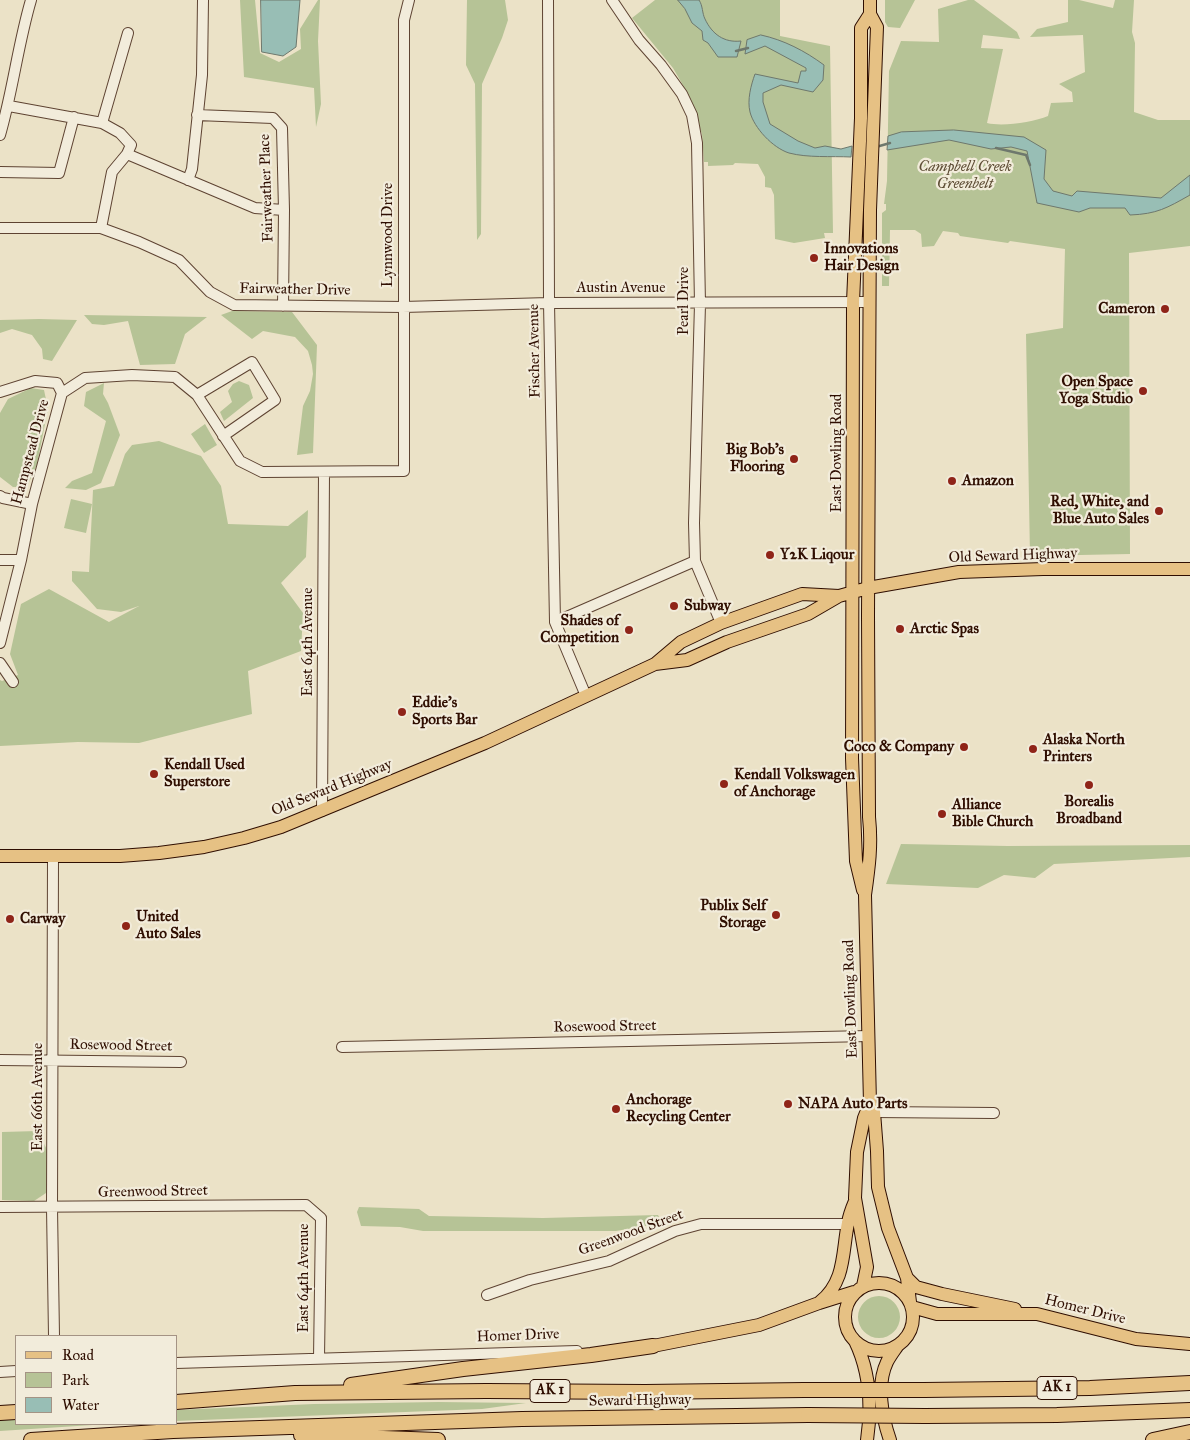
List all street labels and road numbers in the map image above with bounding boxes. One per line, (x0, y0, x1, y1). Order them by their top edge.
street label: Fairweather Place (256, 134, 278, 242)
street label: Lynnwood Drive (379, 183, 397, 287)
street label: Pearl Drive (675, 267, 693, 335)
street label: Austin Avenue (576, 279, 666, 297)
street label: Fairweather Drive (239, 280, 351, 300)
street label: Fischer Avenue (525, 304, 545, 398)
street label: East Dowling Road (828, 394, 846, 512)
street label: Hampstead Drive (8, 397, 54, 507)
street label: Old Seward Highway (948, 545, 1078, 567)
street label: East 64th Avenue (299, 587, 317, 697)
street label: Old Seward Highway (269, 756, 395, 820)
street label: East Dowling Road (840, 939, 862, 1059)
street label: Rosewood Street (553, 1017, 657, 1037)
street label: Rosewood Street (69, 1036, 173, 1056)
street label: East 66th Avenue (29, 1043, 47, 1151)
street label: Greenwood Street (98, 1182, 208, 1202)
street label: Greenwood Street (576, 1206, 686, 1260)
street label: East 64th Avenue (295, 1223, 313, 1333)
street label: Homer Drive (1043, 1291, 1127, 1329)
street label: Homer Drive (476, 1326, 560, 1346)
road number: AK 1 (1037, 1376, 1077, 1400)
road number: AK 1 (530, 1380, 570, 1402)
street label: Seward Highway (589, 1391, 691, 1411)

